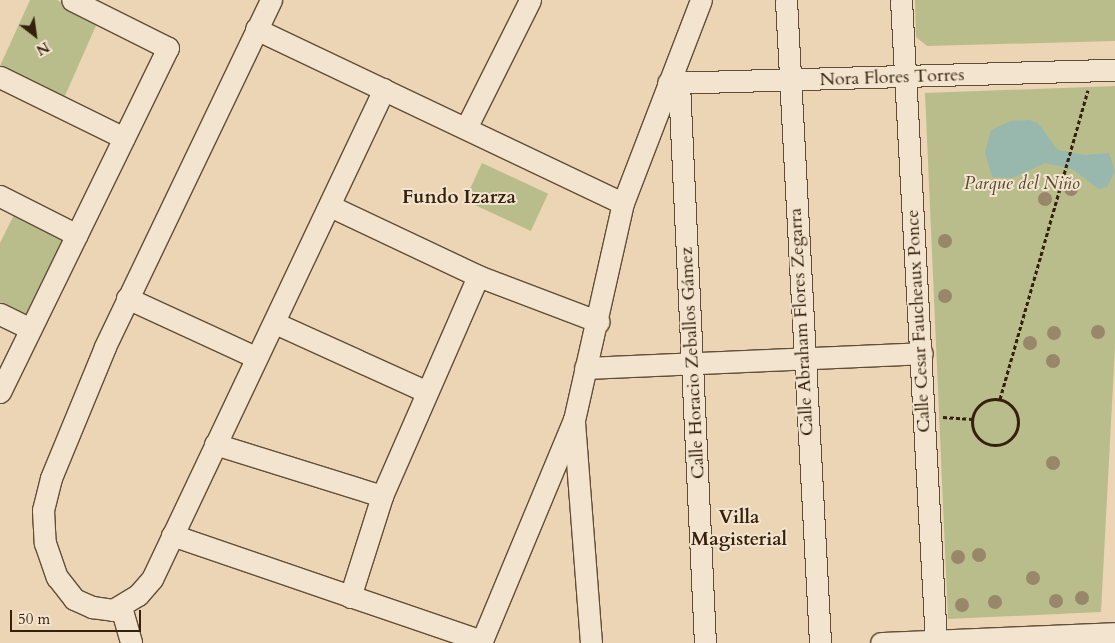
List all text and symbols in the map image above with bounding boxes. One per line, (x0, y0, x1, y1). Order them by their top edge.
north arrow (10, 10, 60, 60)
text: N (33, 37, 53, 60)
street label: Nora Flores Torres (819, 65, 965, 91)
park label: Parque del Niño (964, 173, 1080, 195)
district label: Fundo Izarza (402, 187, 516, 209)
street label: Calle Abraham Flores Zegarra (785, 208, 819, 436)
street label: Calle Cesar Faucheaux Ponce (902, 209, 936, 433)
street label: Calle Horacio Zeballos Gámez (676, 246, 710, 480)
district label: Villa Magisterial (691, 507, 787, 551)
scale bar (12, 600, 144, 632)
text: 50 m (18, 609, 50, 629)

